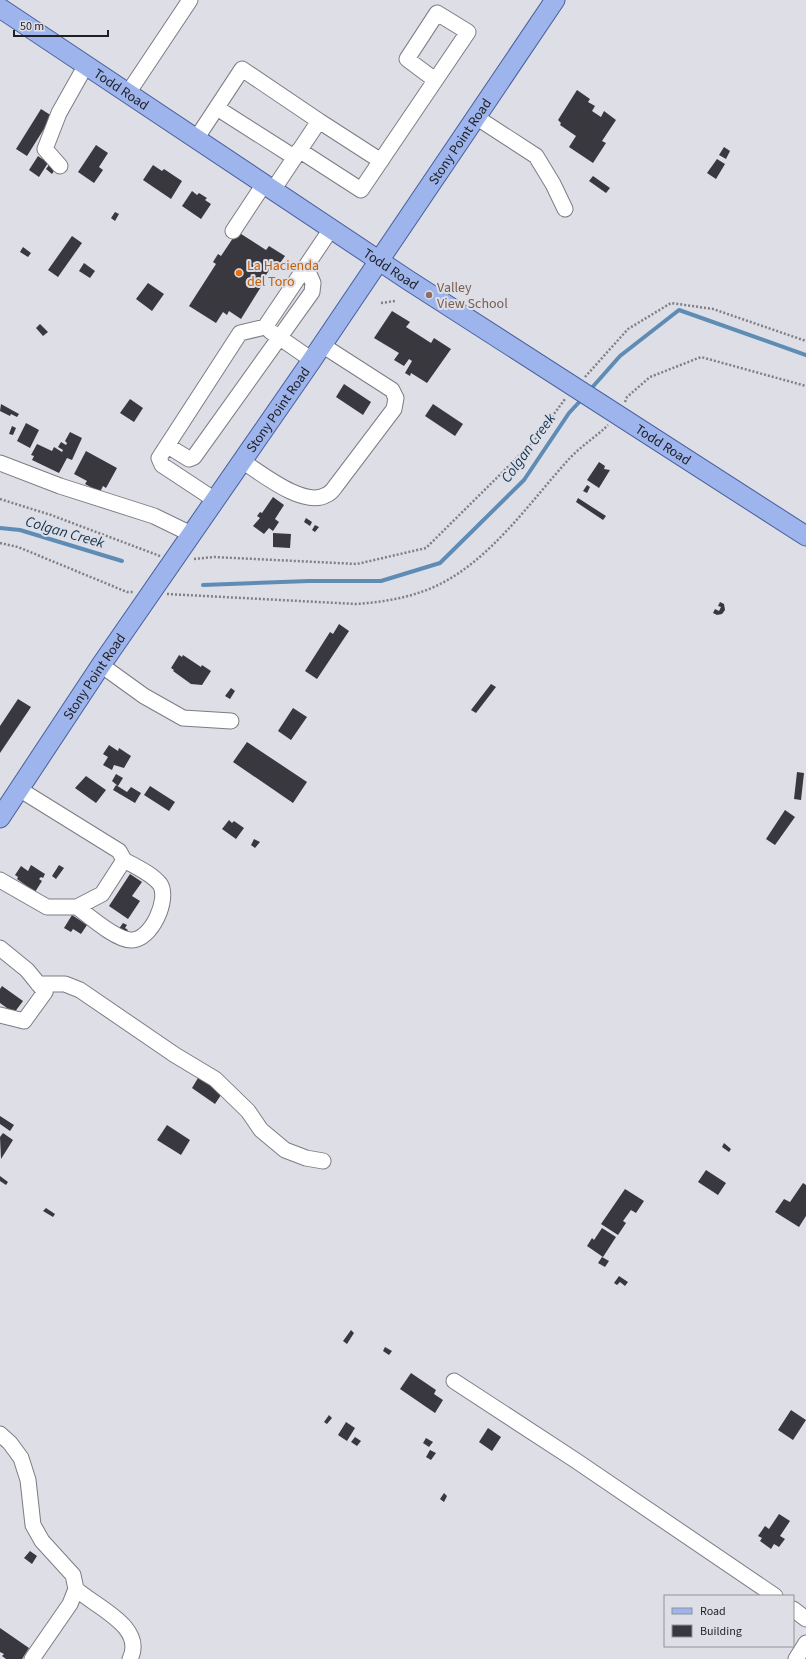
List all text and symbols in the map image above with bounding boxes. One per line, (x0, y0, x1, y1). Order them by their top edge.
scale bar (14, 12, 108, 38)
text: 50 m (20, 18, 44, 35)
street label: Todd Road (89, 64, 153, 116)
street label: Stony Point Road (424, 95, 497, 189)
street label: Todd Road (359, 244, 422, 295)
place label: La Hacienda del Toro (247, 256, 319, 292)
marker: La Hacienda del Toro (234, 268, 244, 278)
place label: Valley View School (437, 278, 508, 314)
marker: Valley View School (424, 290, 434, 300)
street label: Stony Point Road (242, 363, 315, 457)
water label: Colgan Creek (496, 409, 561, 487)
street label: Todd Road (631, 420, 695, 470)
water label: Colgan Creek (23, 511, 108, 554)
street label: Stony Point Road (59, 630, 131, 724)
legend (664, 1595, 794, 1647)
text: Road (700, 1603, 726, 1620)
text: Building (700, 1623, 742, 1640)

